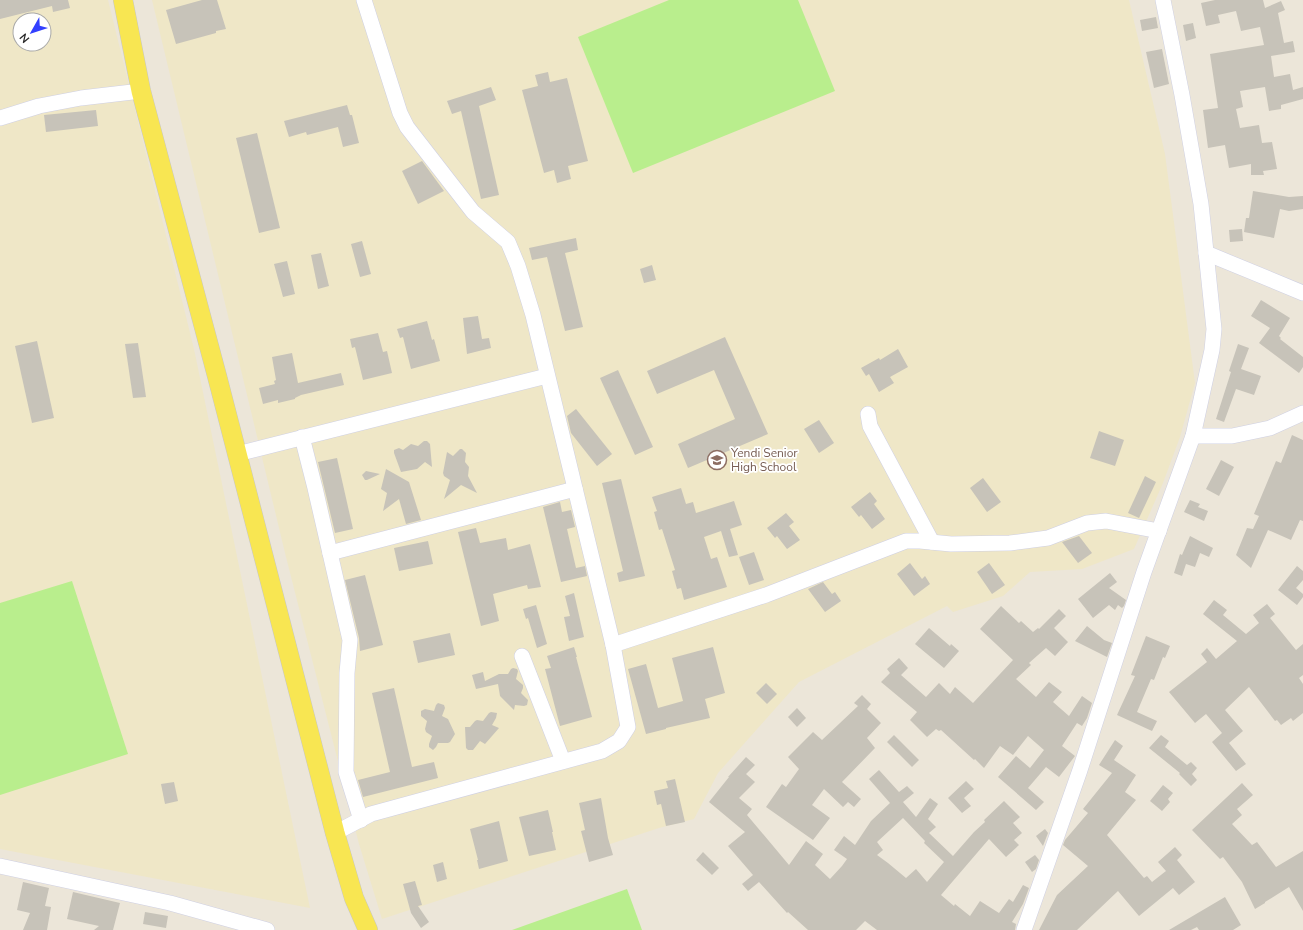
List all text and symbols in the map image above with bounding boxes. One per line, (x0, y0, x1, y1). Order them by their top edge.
north arrow (12, 12, 52, 52)
text: N (16, 30, 33, 46)
place label: Yendi Senior High School (730, 445, 798, 475)
school or university icon: Yendi Senior High School (706, 449, 728, 471)

